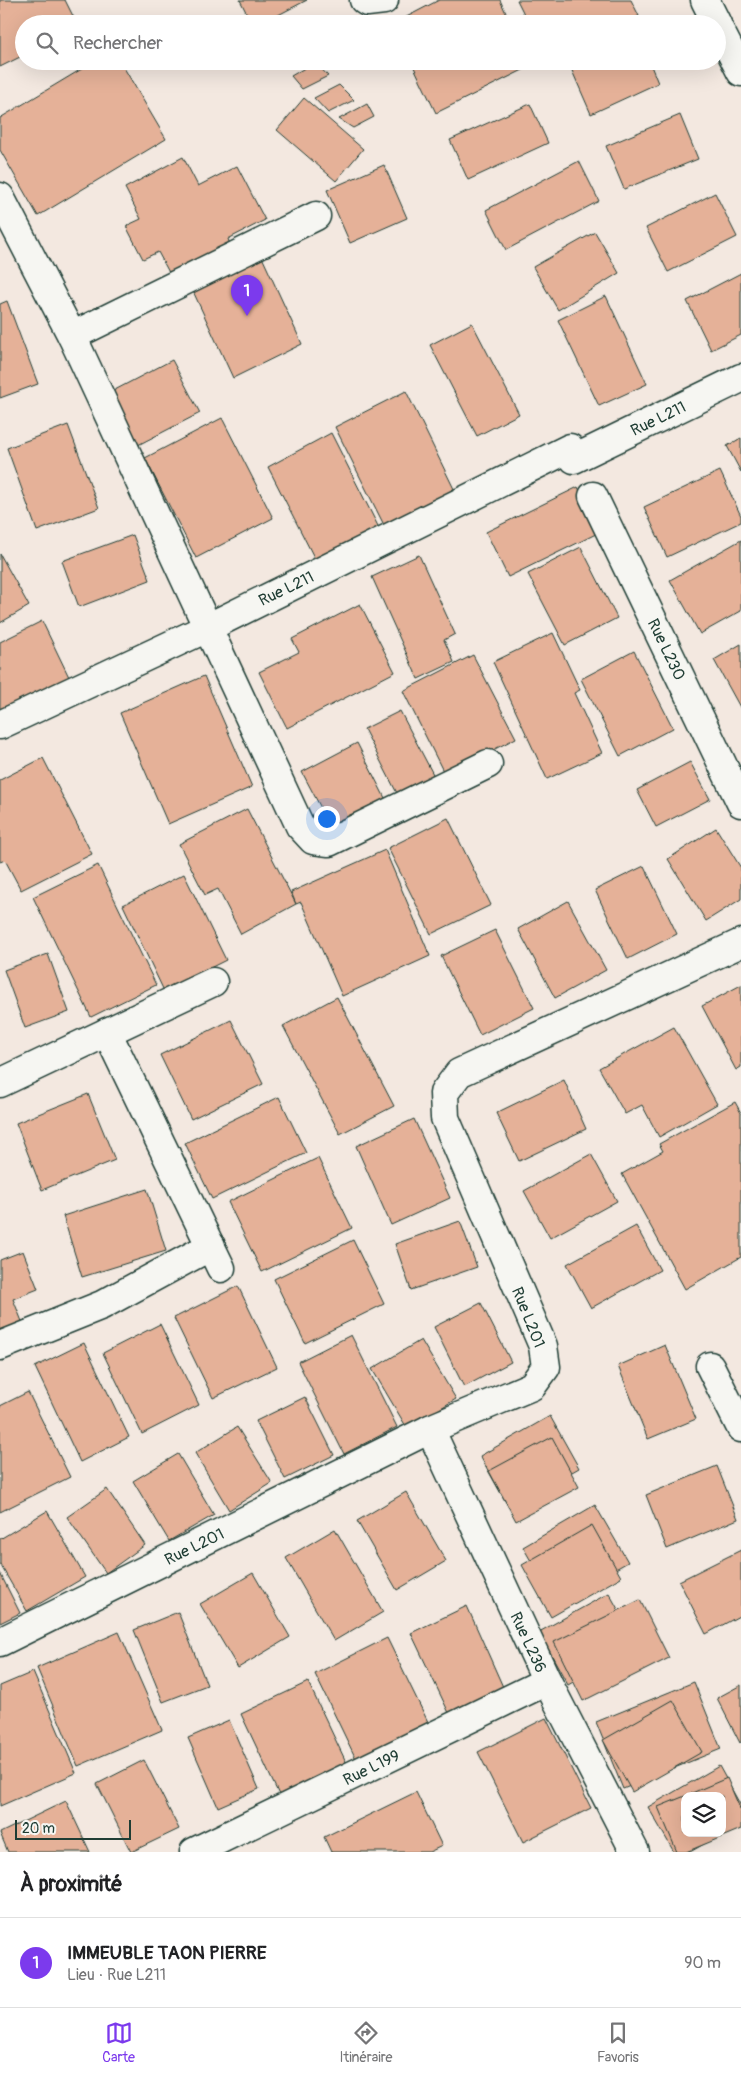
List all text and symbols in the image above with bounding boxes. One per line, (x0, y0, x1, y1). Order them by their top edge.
search box (15, 15, 726, 70)
icon: search (33, 29, 61, 57)
text: Rechercher (73, 31, 163, 55)
pin: 1 (231, 275, 263, 316)
street label: Rue L211 (627, 397, 689, 441)
street label: Rue L211 (255, 567, 317, 611)
street label: Rue L230 (643, 615, 690, 684)
your location (314, 806, 340, 832)
street label: Rue L201 (507, 1284, 549, 1351)
street label: Rue L201 (161, 1524, 228, 1570)
street label: Rue L236 (505, 1609, 551, 1676)
street label: Rue L199 (340, 1746, 403, 1790)
map controls (681, 1792, 726, 1837)
button: layers (681, 1792, 726, 1837)
scale bar (15, 1817, 131, 1840)
text: 20 m (22, 1820, 55, 1837)
text: À proximité (20, 1871, 123, 1898)
text: IMMEUBLE TAON PIERRE (67, 1941, 267, 1965)
text: 1 (33, 1953, 39, 1973)
text: 90 m (684, 1953, 721, 1973)
text: Lieu · Rue L211 (67, 1965, 166, 1985)
tab: Carte (102, 2019, 135, 2066)
tab: Itinéraire (340, 2019, 392, 2066)
tab: Favoris (597, 2019, 639, 2066)

